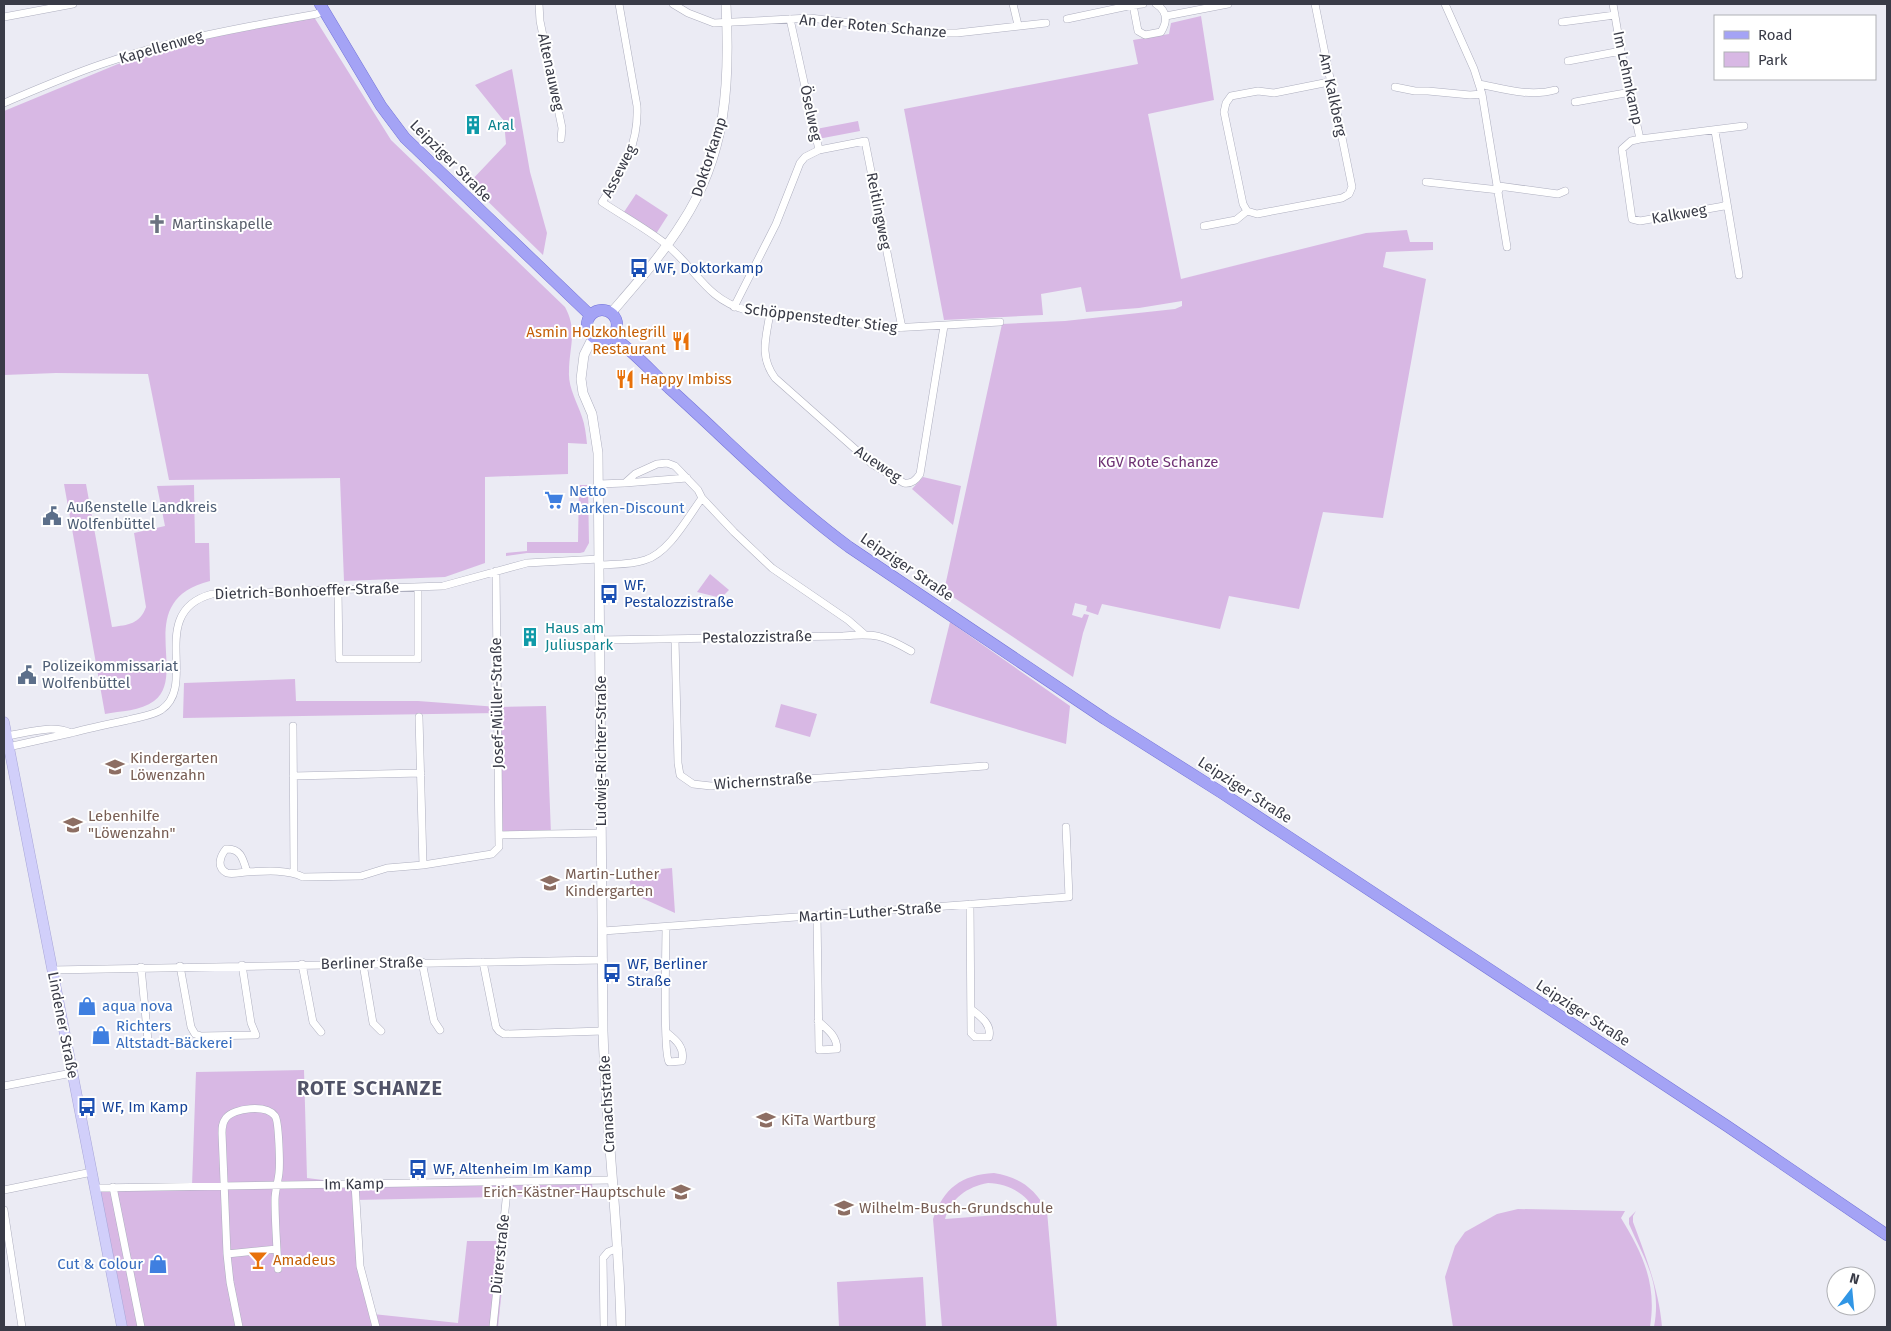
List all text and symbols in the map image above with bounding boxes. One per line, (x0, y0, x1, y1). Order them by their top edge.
street label: An der Roten Schanze (799, 11, 947, 41)
legend (1714, 15, 1876, 80)
street label: Kapellenweg (117, 26, 205, 68)
text: Road (1758, 26, 1793, 44)
street label: Im Lehmkamp (1609, 29, 1647, 127)
street label: Altenauweg (534, 32, 568, 113)
text: Park (1758, 51, 1788, 69)
street label: Am Kalkberg (1315, 52, 1351, 138)
street label: Öselweg (796, 83, 826, 143)
building icon: Aral (462, 114, 484, 136)
street label: Doktorkamp (688, 115, 730, 199)
street label: Leipziger Straße (406, 116, 496, 206)
place label: Aral (488, 116, 515, 134)
street label: Asseweg (598, 141, 640, 201)
street label: Reitlingweg (863, 171, 895, 251)
street label: Kalkweg (1650, 200, 1708, 228)
church icon: Martinskapelle (146, 213, 168, 235)
place label: Martinskapelle (172, 215, 273, 233)
bus stop icon: WF, Doktorkamp (628, 257, 650, 279)
place label: WF, Doktorkamp (654, 259, 763, 277)
street label: Schöppenstedter Stieg (744, 300, 899, 336)
place label: Asmin Holzkohlegrill Restaurant (526, 323, 667, 358)
restaurant icon: Asmin Holzkohlegrill Restaurant (670, 330, 692, 352)
restaurant icon: Happy Imbiss (614, 368, 636, 390)
place label: Happy Imbiss (640, 370, 732, 388)
street label: Aueweg (851, 442, 905, 486)
park label: KGV Rote Schanze (1097, 453, 1219, 471)
place label: Netto Marken-Discount (569, 482, 685, 517)
supermarket icon: Netto Marken-Discount (543, 489, 565, 511)
place label: Außenstelle Landkreis Wolfenbüttel (67, 498, 217, 533)
public building icon: Außenstelle Landkreis Wolfenbüttel (41, 505, 63, 527)
street label: Leipziger Straße (857, 529, 957, 605)
place label: WF, Pestalozzistraße (624, 576, 734, 611)
street label: Dietrich-Bonhoeffer-Straße (214, 579, 400, 603)
bus stop icon: WF, Pestalozzistraße (598, 583, 620, 605)
place label: Haus am Juliuspark (545, 619, 613, 654)
building icon: Haus am Juliuspark (519, 626, 541, 648)
street label: Pestalozzistraße (702, 627, 812, 647)
street label: Josef-Müller-Straße (487, 637, 507, 769)
place label: Polizeikommissariat Wolfenbüttel (42, 657, 179, 692)
public building icon: Polizeikommissariat Wolfenbüttel (16, 664, 38, 686)
street label: Ludwig-Richter-Straße (592, 675, 610, 827)
place label: Kindergarten Löwenzahn (130, 749, 218, 784)
street label: Leipziger Straße (1195, 753, 1295, 827)
school or university icon: Kindergarten Löwenzahn (104, 756, 126, 778)
street label: Wichernstraße (713, 769, 813, 793)
place label: Lebenhilfe "Löwenzahn" (88, 807, 175, 842)
school or university icon: Lebenhilfe "Löwenzahn" (62, 814, 84, 836)
place label: Martin-Luther Kindergarten (565, 865, 659, 900)
school or university icon: Martin-Luther Kindergarten (539, 872, 561, 894)
street label: Martin-Luther-Straße (798, 898, 942, 926)
street label: Berliner Straße (321, 953, 423, 973)
place label: WF, Berliner Straße (627, 955, 708, 990)
bus stop icon: WF, Berliner Straße (601, 962, 623, 984)
street label: Lindener Straße (44, 970, 82, 1080)
street label: Leipziger Straße (1533, 976, 1633, 1050)
shop icon: aqua nova (76, 995, 98, 1017)
place label: aqua nova (102, 997, 173, 1015)
place label: Richters Altstadt-Bäckerei (116, 1017, 233, 1052)
shop icon: Richters Altstadt-Bäckerei (90, 1024, 112, 1046)
street label: Cranachstraße (595, 1055, 619, 1153)
district label: ROTE SCHANZE (297, 1076, 443, 1100)
bus stop icon: WF, Im Kamp (76, 1096, 98, 1118)
place label: WF, Im Kamp (102, 1098, 188, 1116)
school or university icon: KiTa Wartburg (755, 1109, 777, 1131)
place label: KiTa Wartburg (781, 1111, 876, 1129)
bus stop icon: WF, Altenheim Im Kamp (407, 1158, 429, 1180)
place label: WF, Altenheim Im Kamp (433, 1160, 592, 1178)
street label: Im Kamp (324, 1174, 384, 1194)
school or university icon: Erich-Kästner-Hauptschule (670, 1181, 692, 1203)
place label: Erich-Kästner-Hauptschule (483, 1183, 666, 1201)
school or university icon: Wilhelm-Busch-Grundschule (833, 1197, 855, 1219)
place label: Wilhelm-Busch-Grundschule (859, 1199, 1053, 1217)
street label: Dürerstraße (487, 1213, 513, 1295)
bar icon: Amadeus (247, 1249, 269, 1271)
place label: Amadeus (273, 1251, 336, 1269)
shop icon: Cut & Colour (147, 1253, 169, 1275)
place label: Cut & Colour (57, 1255, 143, 1273)
north arrow (1826, 1266, 1876, 1316)
text: N (1848, 1270, 1861, 1288)

